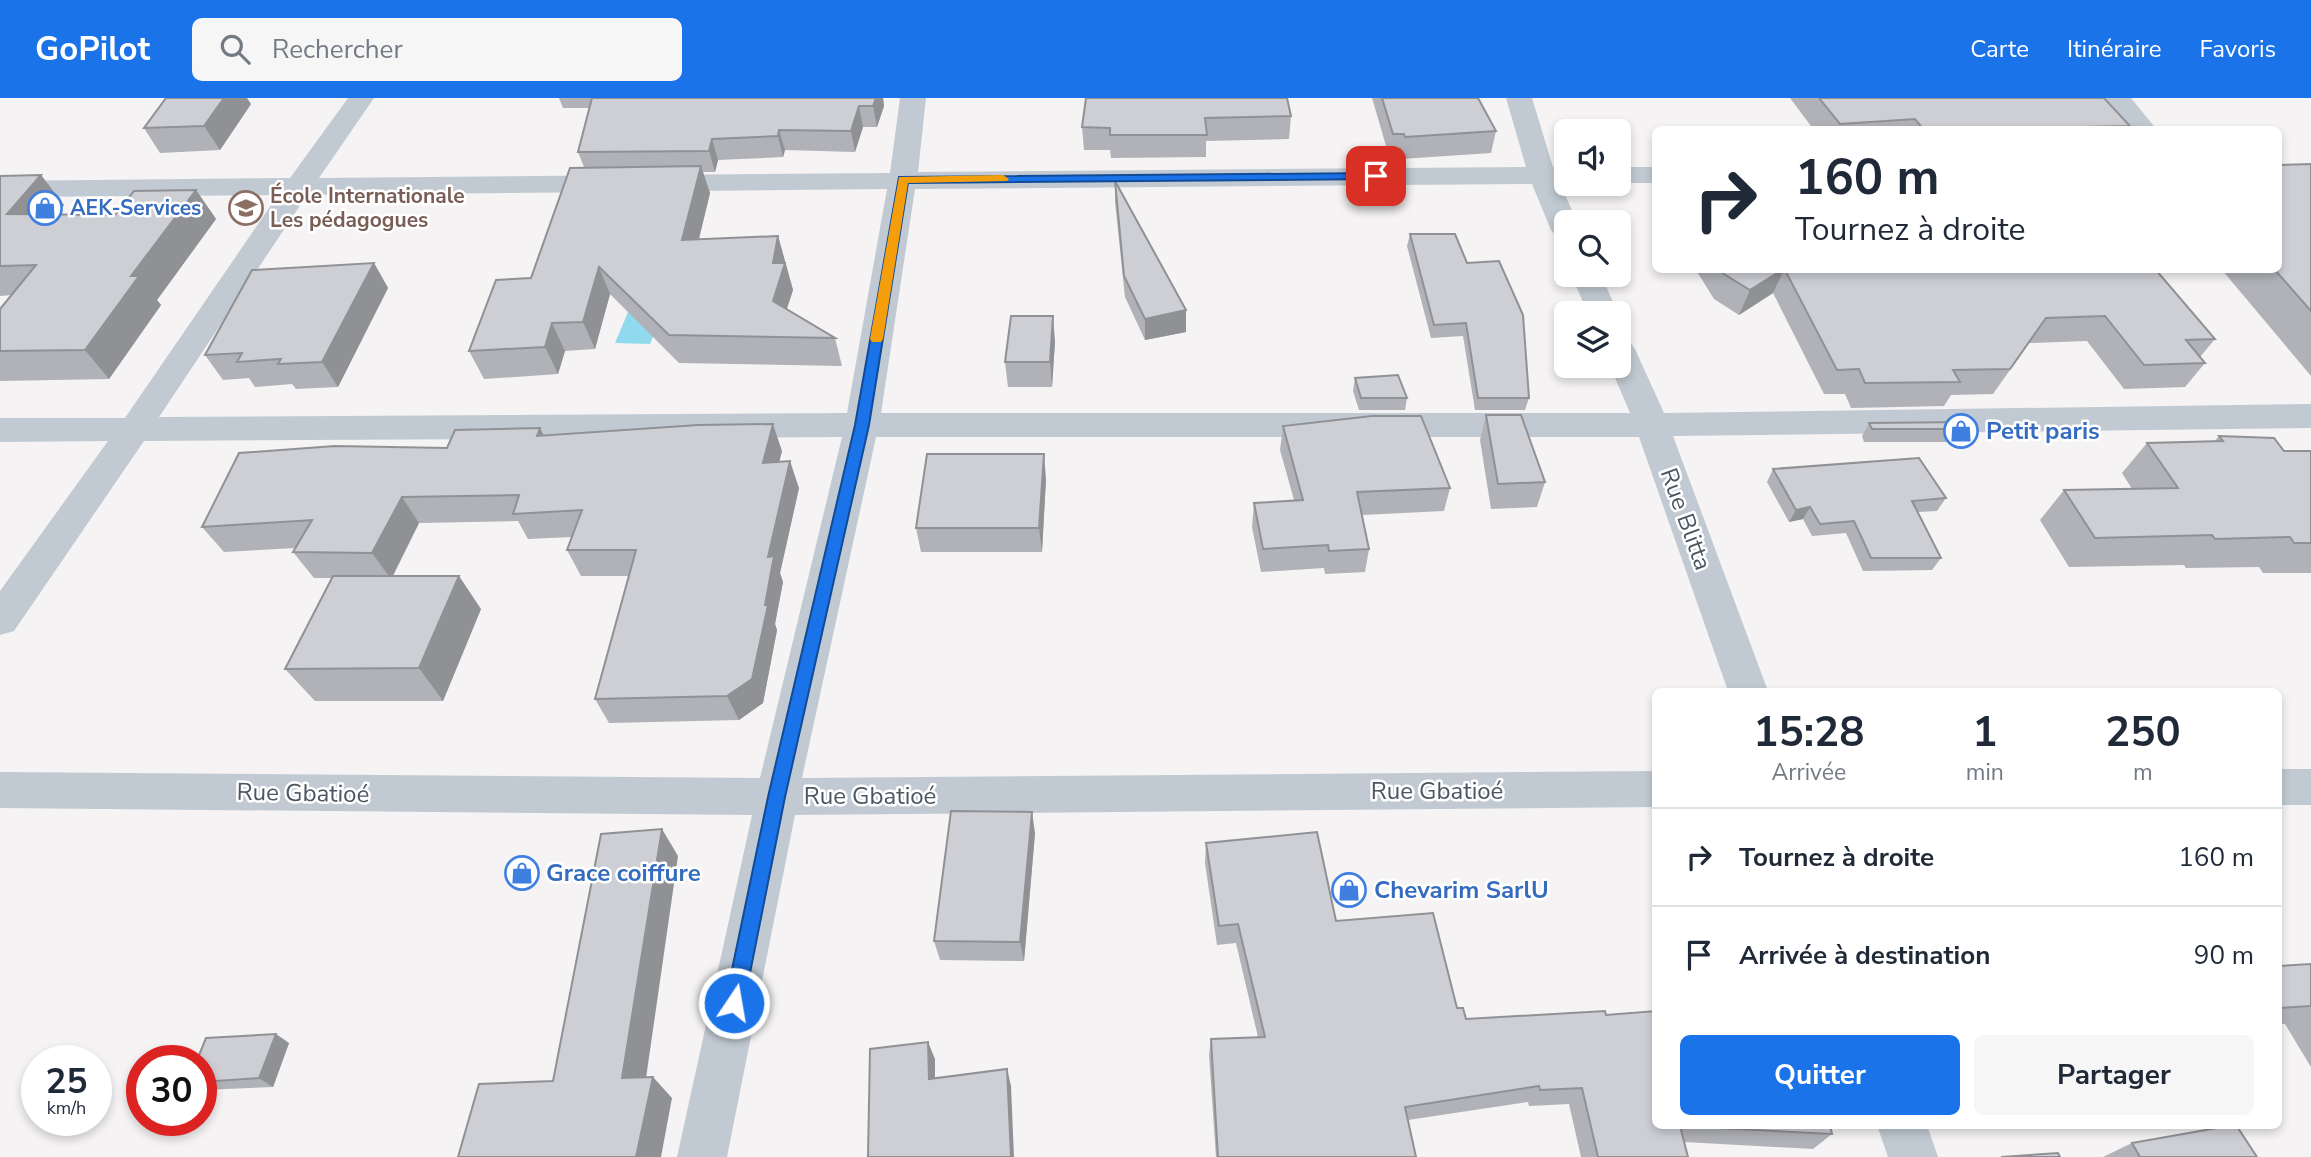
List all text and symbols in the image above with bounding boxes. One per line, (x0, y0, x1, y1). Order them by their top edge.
search box (192, 18, 682, 81)
text: GoPilot (35, 27, 150, 72)
icon: search (216, 30, 254, 68)
text: Rechercher (272, 32, 403, 67)
text: Carte (1970, 33, 2029, 65)
text: Itinéraire (2067, 33, 2161, 65)
text: Favoris (2199, 33, 2276, 65)
map controls (1554, 119, 1631, 378)
button: sound (1554, 119, 1631, 196)
text: 160 m (1795, 144, 1939, 211)
pin (1346, 146, 1406, 206)
icon: right (1680, 154, 1771, 245)
icon: arrive (1357, 157, 1395, 195)
place label: École Internationale Les pédagogues (270, 182, 465, 234)
shop icon: AEK-Services (26, 189, 64, 227)
school or university icon: École Internationale Les pédagogues (227, 189, 265, 227)
place label: AEK-Services (70, 194, 201, 222)
text: Tournez à droite (1795, 208, 2026, 251)
button: search (1554, 210, 1631, 287)
button: layers (1554, 301, 1631, 378)
shop icon: Petit paris (1942, 412, 1980, 450)
place label: Petit paris (1986, 415, 2100, 447)
street label: Rue Blitta (1653, 463, 1719, 575)
text: 15:28 (1753, 704, 1864, 761)
text: 1 (1972, 704, 1997, 761)
text: 250 (2105, 704, 2181, 761)
text: Arrivée (1772, 757, 1846, 788)
text: min (1966, 757, 2004, 788)
text: m (2133, 757, 2153, 788)
street label: Rue Gbatioé (1371, 775, 1503, 807)
street label: Rue Gbatioé (236, 776, 370, 810)
street label: Rue Gbatioé (804, 780, 936, 812)
icon: right (1680, 838, 1718, 876)
text: Tournez à droite (1739, 840, 1934, 875)
text: 160 m (2178, 840, 2254, 875)
shop icon: Grace coiffure (503, 854, 541, 892)
place label: Grace coiffure (546, 857, 701, 889)
shop icon: Chevarim SarlU (1330, 871, 1368, 909)
place label: Chevarim SarlU (1374, 874, 1549, 906)
icon: arrive (1680, 936, 1718, 974)
text: Arrivée à destination (1739, 938, 1990, 973)
text: 90 m (2194, 938, 2254, 973)
position arrow (697, 966, 771, 1040)
button: Quitter (1680, 1035, 1960, 1115)
button: Partager (1974, 1035, 2254, 1115)
speed limit sign: 30 (126, 1045, 217, 1136)
text: 25 (45, 1058, 88, 1105)
text: km/h (47, 1096, 86, 1120)

